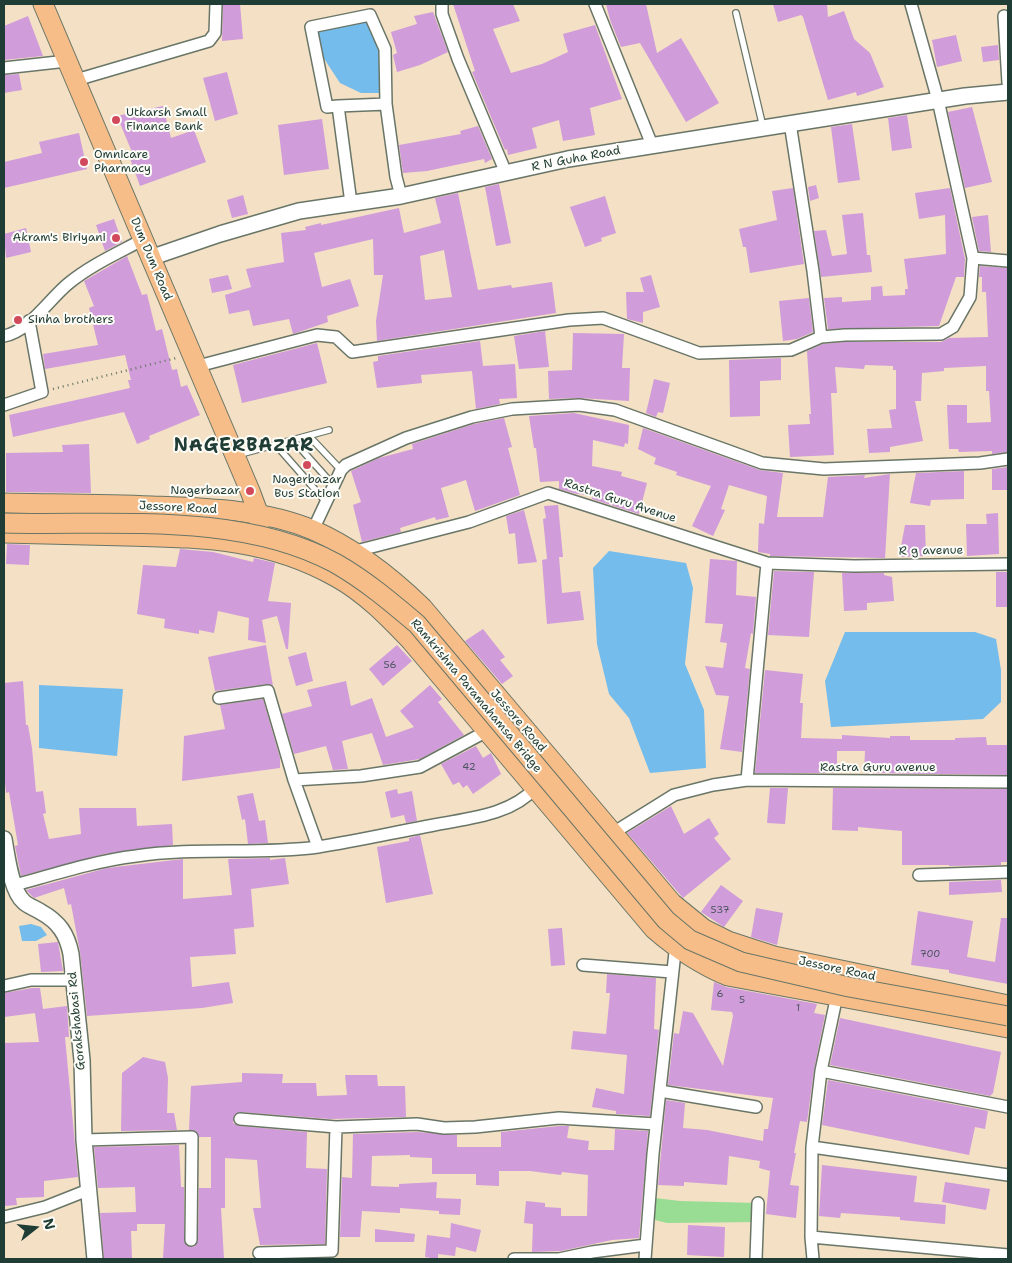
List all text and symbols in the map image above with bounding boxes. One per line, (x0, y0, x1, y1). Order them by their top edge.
place label: Utkarsh Small Finance Bank (126, 106, 207, 134)
marker: Utkarsh Small Finance Bank (110, 114, 122, 126)
street label: R N Guha Road (530, 143, 622, 175)
place label: Omnicare Pharmacy (94, 148, 151, 176)
marker: Omnicare Pharmacy (78, 156, 90, 168)
street label: Dum Dum Road (127, 215, 175, 303)
place label: Akram's Biriyani (13, 231, 106, 245)
marker: Akram's Biriyani (110, 232, 122, 244)
place label: Sinha brothers (28, 313, 113, 327)
marker: Sinha brothers (12, 314, 24, 326)
district label: NAGERBAZAR (172, 435, 316, 457)
marker: Nagerbazar Bus Station (301, 459, 313, 471)
place label: Nagerbazar Bus Station (272, 473, 342, 501)
street label: Rastra Guru Avenue (562, 476, 678, 526)
place label: Nagerbazar (170, 484, 240, 498)
marker: Nagerbazar (244, 485, 256, 497)
street label: Jessore Road (139, 499, 217, 517)
street label: R g avenue (899, 543, 963, 559)
street label: Ramkrishna Paramahamsa Bridge (407, 616, 545, 776)
house number: 56 (384, 659, 396, 671)
street label: Jessore Road (487, 687, 549, 755)
house number: 42 (462, 761, 476, 773)
street label: Rastra Guru avenue (820, 761, 936, 775)
house number: 537 (711, 904, 729, 916)
house number: 700 (920, 948, 940, 960)
street label: Jessore Road (797, 954, 877, 984)
street label: Gorakshabasi Rd (66, 971, 88, 1071)
house number: 6 (717, 988, 723, 1000)
house number: 5 (739, 994, 745, 1006)
house number: 1 (796, 1002, 800, 1014)
north arrow (10, 1203, 60, 1253)
text: N (39, 1216, 60, 1232)

